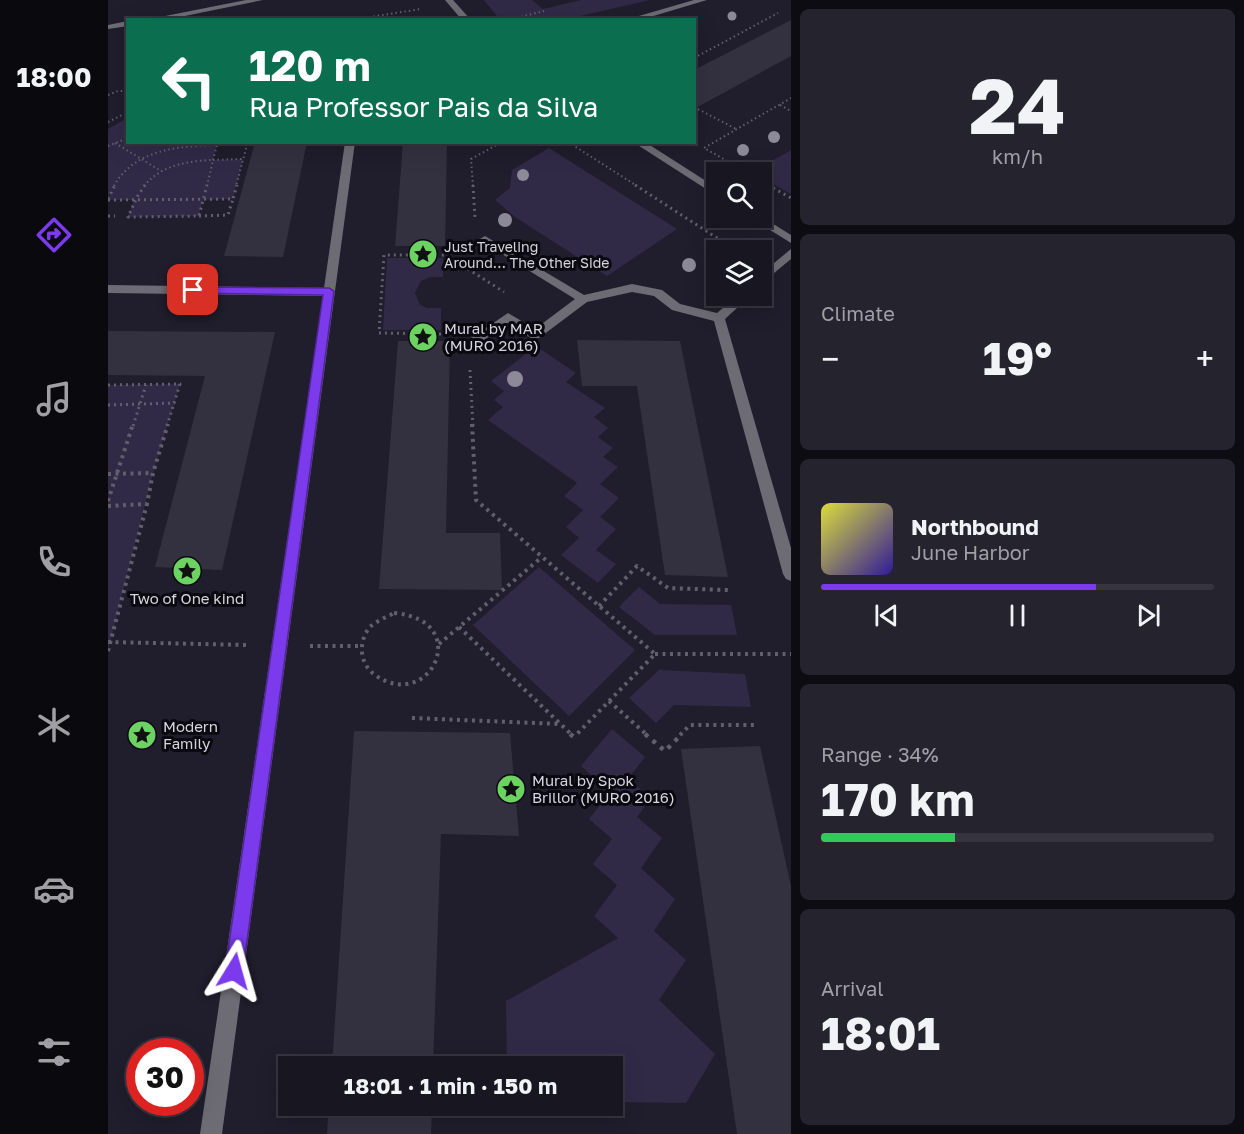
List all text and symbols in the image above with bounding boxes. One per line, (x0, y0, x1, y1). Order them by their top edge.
text: 120 m (249, 40, 371, 90)
icon: left (150, 42, 228, 120)
text: 24 (969, 58, 1066, 151)
text: 18:00 (17, 61, 91, 93)
text: Rua Professor Pais da Silva (249, 91, 598, 123)
text: km/h (992, 144, 1043, 168)
map controls (706, 162, 772, 306)
button: search (706, 162, 772, 228)
icon: directions (33, 214, 75, 256)
place icon: Just Traveling Around… The Other Side (407, 238, 439, 270)
place label: Just Traveling Around… The Other Side (444, 238, 609, 271)
button: layers (706, 240, 772, 306)
pin (167, 264, 218, 315)
icon: arrive (176, 273, 209, 306)
text: Climate (821, 301, 895, 325)
place label: Mural by MAR (MURO 2016) (444, 319, 543, 354)
place icon: Mural by MAR (MURO 2016) (407, 321, 439, 353)
text: 19° (983, 331, 1052, 385)
text: − (821, 339, 839, 378)
text: + (1196, 339, 1214, 378)
icon: music (33, 378, 75, 420)
text: Northbound (911, 513, 1039, 540)
text: June Harbor (911, 540, 1030, 564)
icon: phone (33, 541, 75, 583)
place icon: Two of One kind (171, 555, 203, 587)
place label: Two of One kind (130, 589, 244, 607)
icon: previous (870, 599, 903, 632)
icon: pause (1001, 599, 1034, 632)
icon: next (1132, 599, 1165, 632)
icon: climate (33, 704, 75, 746)
place label: Modern Family (163, 717, 218, 752)
place icon: Modern Family (126, 719, 158, 751)
text: Range · 34% (821, 742, 939, 766)
place label: Mural by Spok Brillor (MURO 2016) (532, 771, 675, 806)
text: 170 km (821, 772, 975, 826)
place icon: Mural by Spok Brillor (MURO 2016) (495, 773, 527, 805)
icon: car (33, 868, 75, 910)
position arrow (202, 939, 266, 1003)
text: Arrival (821, 976, 884, 1000)
text: 18:01 (821, 1006, 940, 1060)
icon: filters (33, 1031, 75, 1073)
speed limit sign: 30 (126, 1038, 204, 1116)
text: 18:01 · 1 min · 150 m (344, 1072, 557, 1099)

